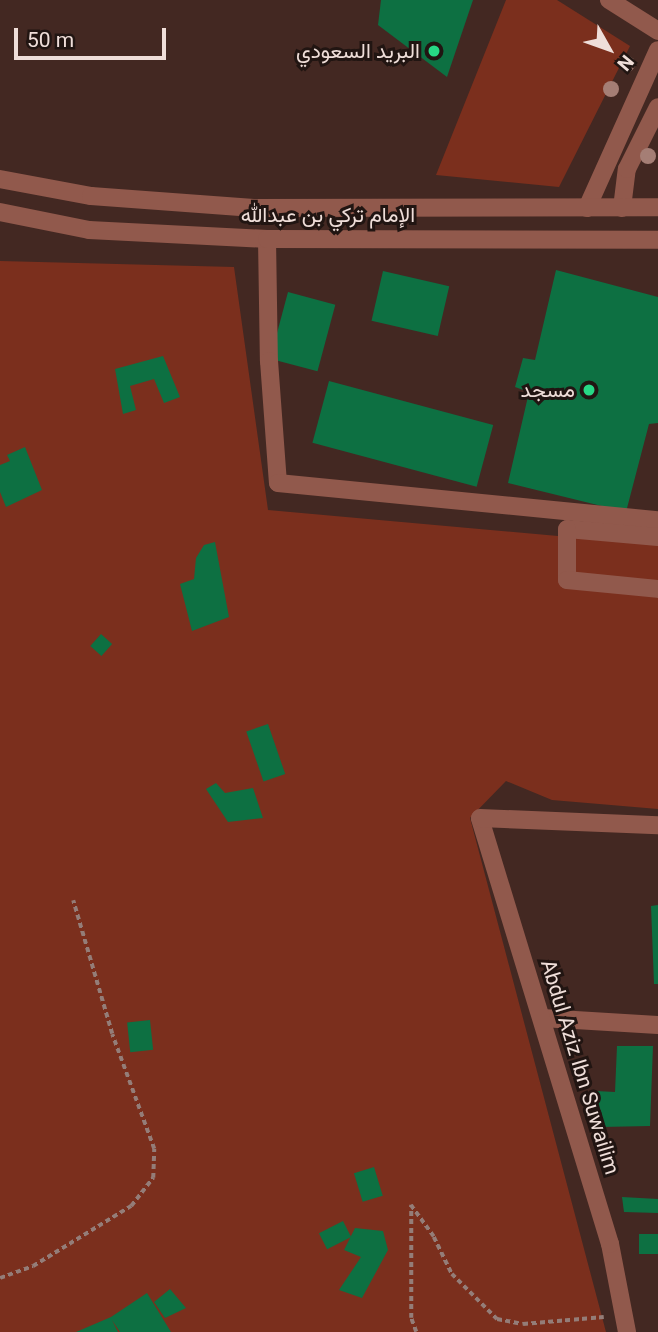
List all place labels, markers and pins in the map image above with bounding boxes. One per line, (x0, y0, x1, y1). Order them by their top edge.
place label: البريد السعودي (296, 38, 420, 64)
marker: البريد السعودي (426, 43, 442, 59)
place label: مسجد (521, 377, 575, 403)
marker: مسجد (581, 382, 597, 398)

